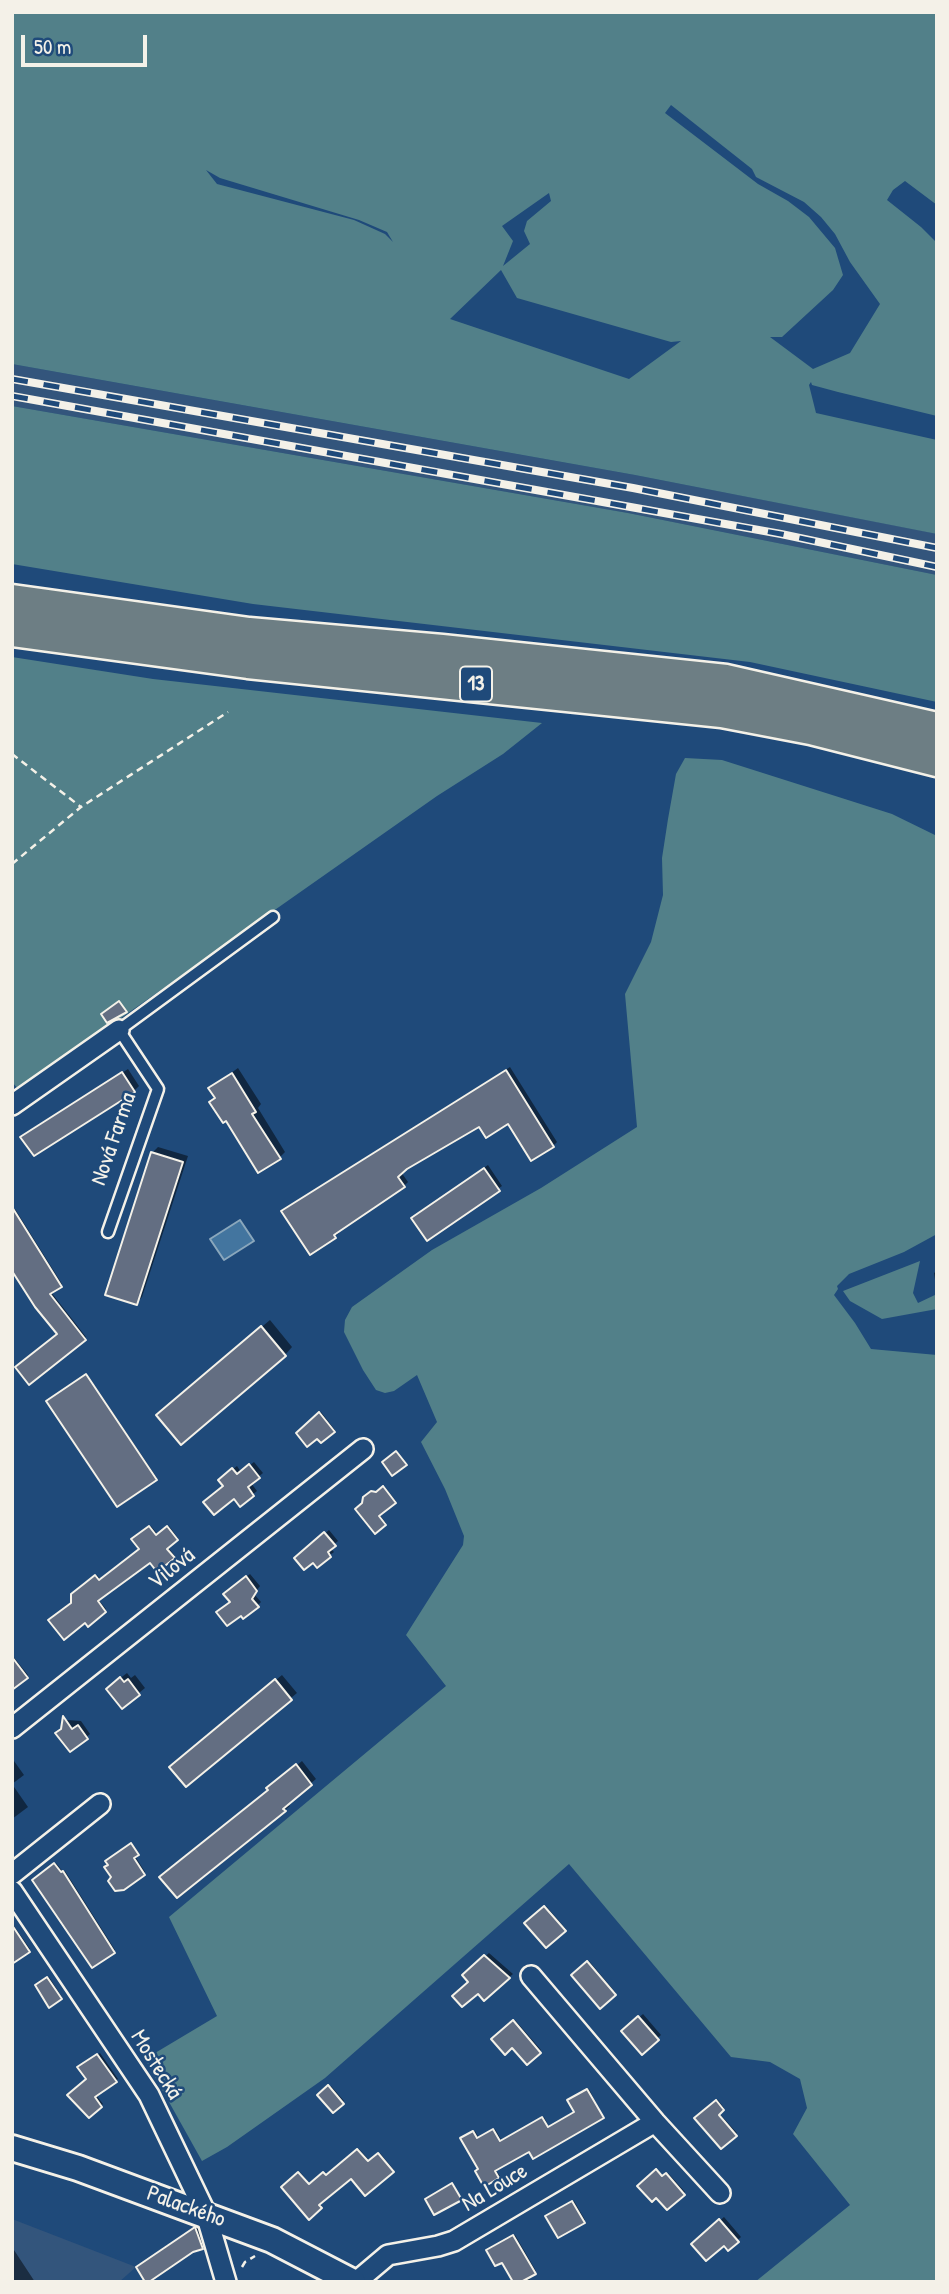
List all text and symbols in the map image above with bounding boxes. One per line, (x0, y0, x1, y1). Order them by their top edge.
scale bar (24, 21, 150, 65)
text: 50 m (34, 32, 71, 61)
road number: 13 (460, 666, 492, 702)
street label: Nová Farma (85, 1089, 143, 1189)
street label: Vilová (143, 1542, 201, 1596)
street label: Mostecká (124, 2025, 188, 2105)
street label: Na Louce (457, 2158, 533, 2218)
street label: Palackého (143, 2180, 229, 2234)

